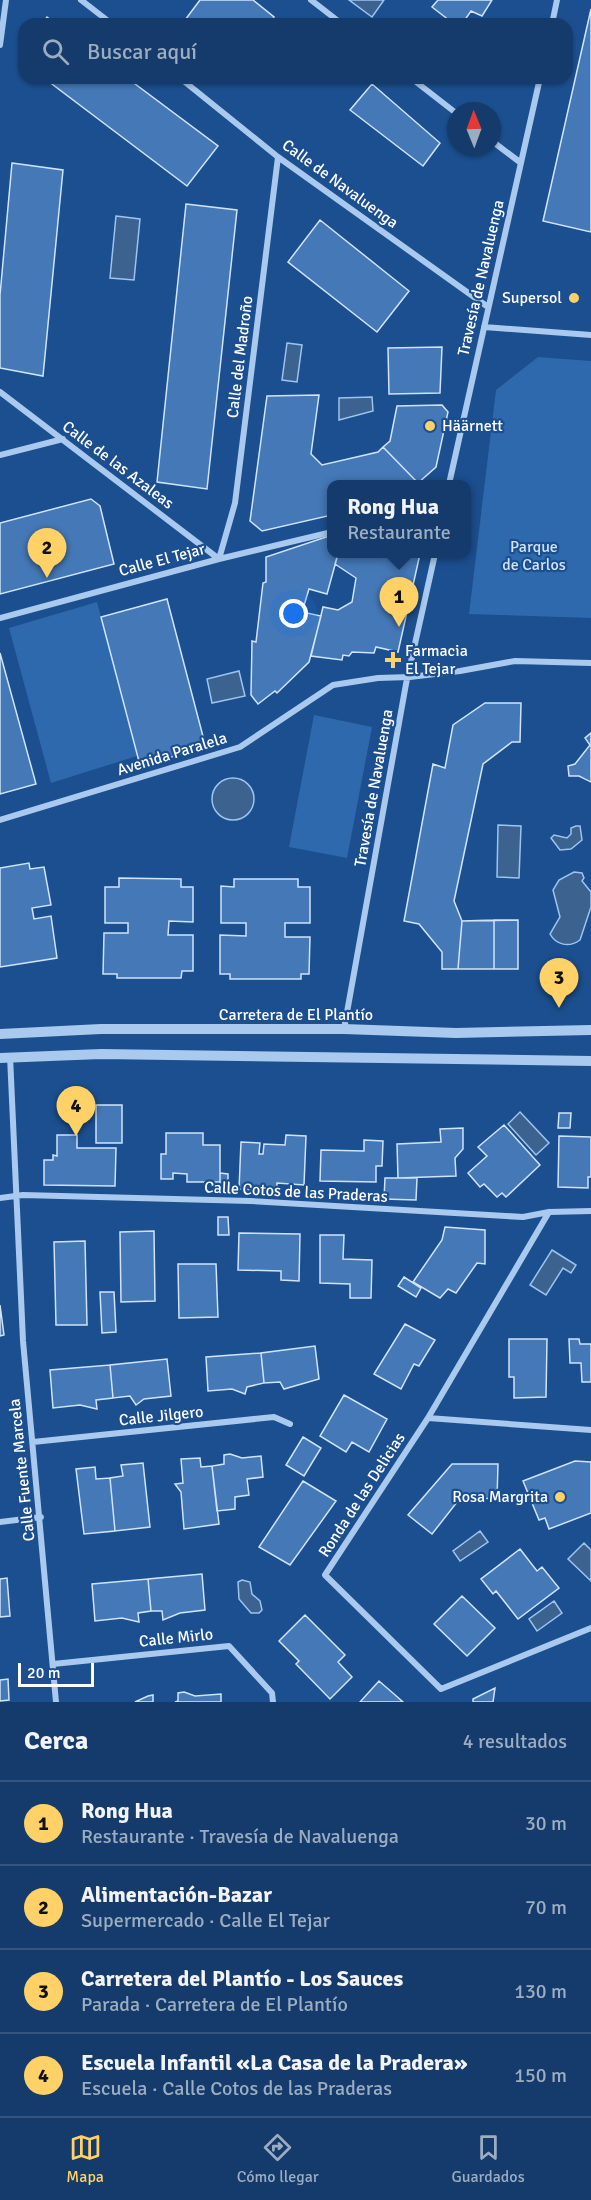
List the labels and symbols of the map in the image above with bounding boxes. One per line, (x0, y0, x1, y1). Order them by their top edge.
north arrow (447, 102, 501, 156)
street label: Calle de Navaluenga (278, 135, 402, 233)
street label: Travesía de Navaluenga (453, 198, 509, 358)
place label: Supersol (502, 288, 562, 308)
marker: Supersol (567, 291, 581, 305)
street label: Calle del Madroño (223, 295, 257, 419)
place label: Häärnett (442, 416, 503, 436)
street label: Calle de las Azaleas (58, 417, 178, 513)
marker: Häärnett (423, 419, 437, 433)
pin: 2 (28, 528, 66, 578)
park label: Parque de Carlos (502, 537, 566, 575)
street label: Calle El Tejar (117, 539, 207, 581)
pin: 1 (380, 578, 418, 627)
your location (279, 599, 308, 628)
place label: Farmacia El Tejar (405, 641, 468, 679)
marker: Farmacia El Tejar (386, 653, 400, 667)
street label: Travesía de Navaluenga (350, 708, 398, 868)
street label: Avenida Paralela (115, 728, 229, 780)
pin: 3 (540, 958, 578, 1008)
street label: Carretera de El Plantío (219, 1005, 373, 1025)
pin: 4 (56, 1086, 96, 1136)
street label: Calle Cotos de las Praderas (204, 1177, 388, 1207)
street label: Calle Fuente Marcela (5, 1398, 39, 1542)
street label: Calle Jilgero (118, 1402, 204, 1430)
street label: Ronda de las Delicias (314, 1429, 410, 1561)
place label: Rosa Margrita (452, 1487, 548, 1507)
marker: Rosa Margrita (553, 1490, 567, 1504)
street label: Calle Mirlo (138, 1624, 214, 1652)
scale bar (18, 1660, 94, 1688)

